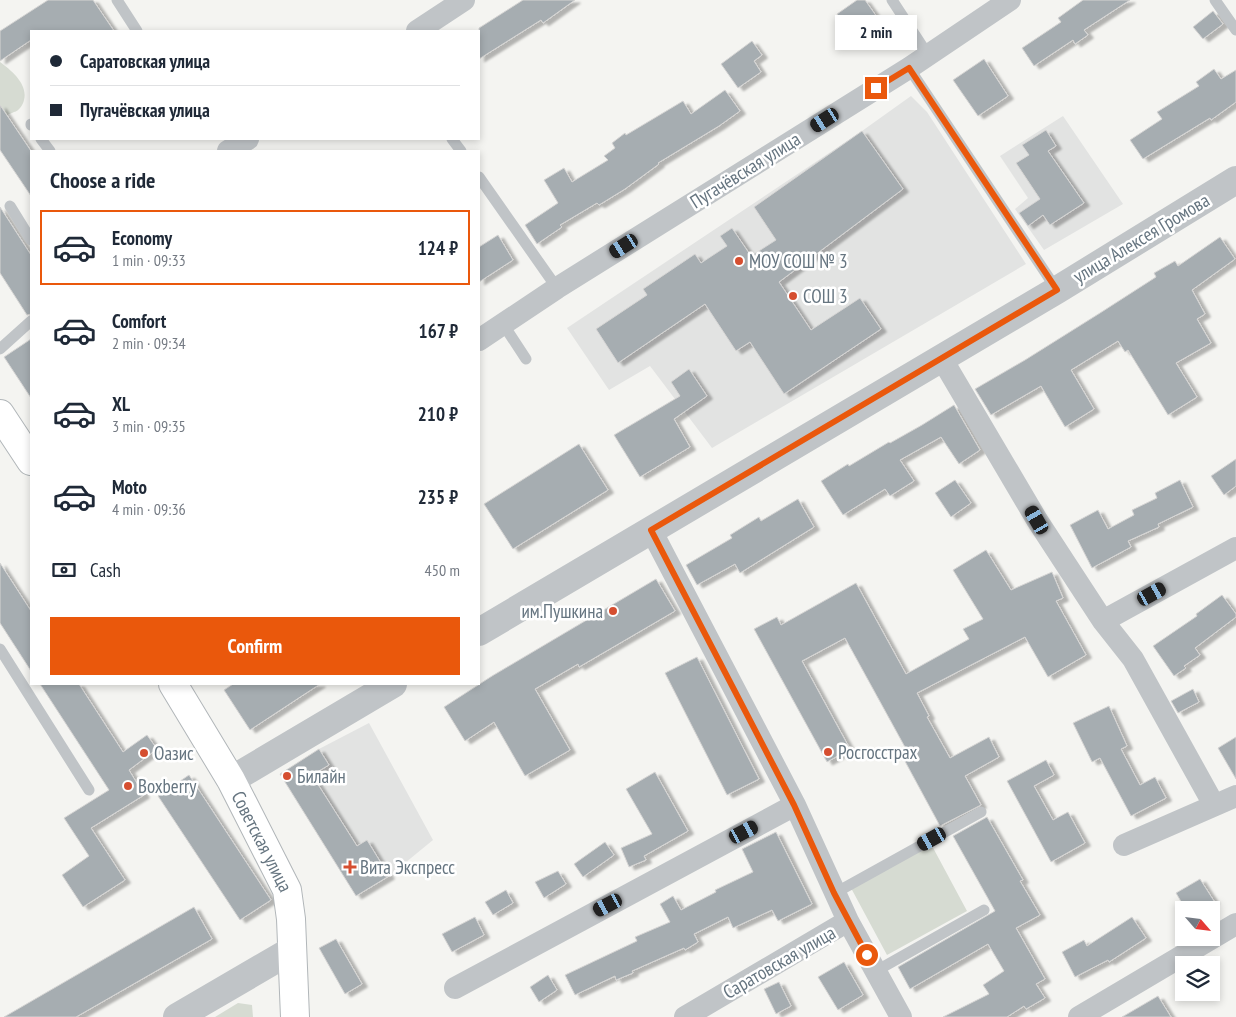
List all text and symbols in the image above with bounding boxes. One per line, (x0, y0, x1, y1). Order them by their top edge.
callout: 2 min (835, 16, 917, 51)
text: 2 min (860, 22, 892, 42)
text: Саратовская улица (80, 49, 210, 73)
route end (865, 77, 887, 99)
text: Пугачёвская улица (80, 98, 210, 122)
car (808, 106, 841, 134)
street label: Пугачёвская улица (685, 127, 805, 213)
text: Choose a ride (50, 166, 155, 194)
street label: улица Алексея Громова (1069, 188, 1213, 288)
icon: car (52, 225, 97, 270)
text: Economy (112, 226, 172, 250)
car (607, 232, 640, 260)
text: 124 ₽ (418, 236, 458, 260)
place label: МОУ СОШ № 3 (749, 249, 847, 273)
text: 1 min · 09:33 (112, 250, 186, 270)
marker: МОУ СОШ № 3 (733, 255, 745, 267)
place label: СОШ 3 (803, 284, 848, 308)
marker: СОШ 3 (787, 290, 799, 302)
icon: car (52, 308, 97, 353)
text: Comfort (112, 309, 166, 333)
text: 167 ₽ (419, 319, 458, 343)
text: 2 min · 09:34 (112, 333, 186, 353)
icon: car (52, 391, 97, 436)
text: XL (112, 392, 130, 416)
text: 210 ₽ (418, 402, 458, 426)
text: 3 min · 09:35 (112, 416, 186, 436)
icon: car (52, 474, 97, 519)
text: Moto (112, 475, 147, 499)
text: 235 ₽ (418, 485, 458, 509)
text: 4 min · 09:36 (112, 499, 186, 519)
car (1023, 503, 1050, 537)
icon: cash (50, 556, 78, 584)
text: Cash (90, 558, 121, 582)
text: 450 m (425, 560, 460, 580)
car (1135, 580, 1168, 608)
place label: им.Пушкина (521, 599, 603, 623)
marker: им.Пушкина (607, 605, 619, 617)
button: Confirm (50, 617, 460, 675)
place label: Росгосстрах (838, 740, 918, 764)
place label: Оазис (154, 741, 194, 765)
marker: Росгосстрах (822, 746, 834, 758)
marker: Оазис (138, 747, 150, 759)
place label: Билайн (297, 764, 346, 788)
marker: Билайн (281, 770, 293, 782)
place label: Boxberry (138, 774, 197, 798)
marker: Boxberry (122, 780, 134, 792)
street label: Советская улица (227, 787, 298, 896)
car (727, 818, 760, 846)
car (915, 825, 948, 853)
place label: Вита Экспресс (360, 855, 455, 879)
marker: Вита Экспресс (344, 861, 356, 873)
car (591, 891, 624, 919)
north arrow (1175, 901, 1220, 946)
map controls (1175, 901, 1220, 1001)
street label: Саратовская улица (719, 920, 839, 1004)
route start (856, 944, 878, 966)
button: layers (1175, 956, 1220, 1001)

